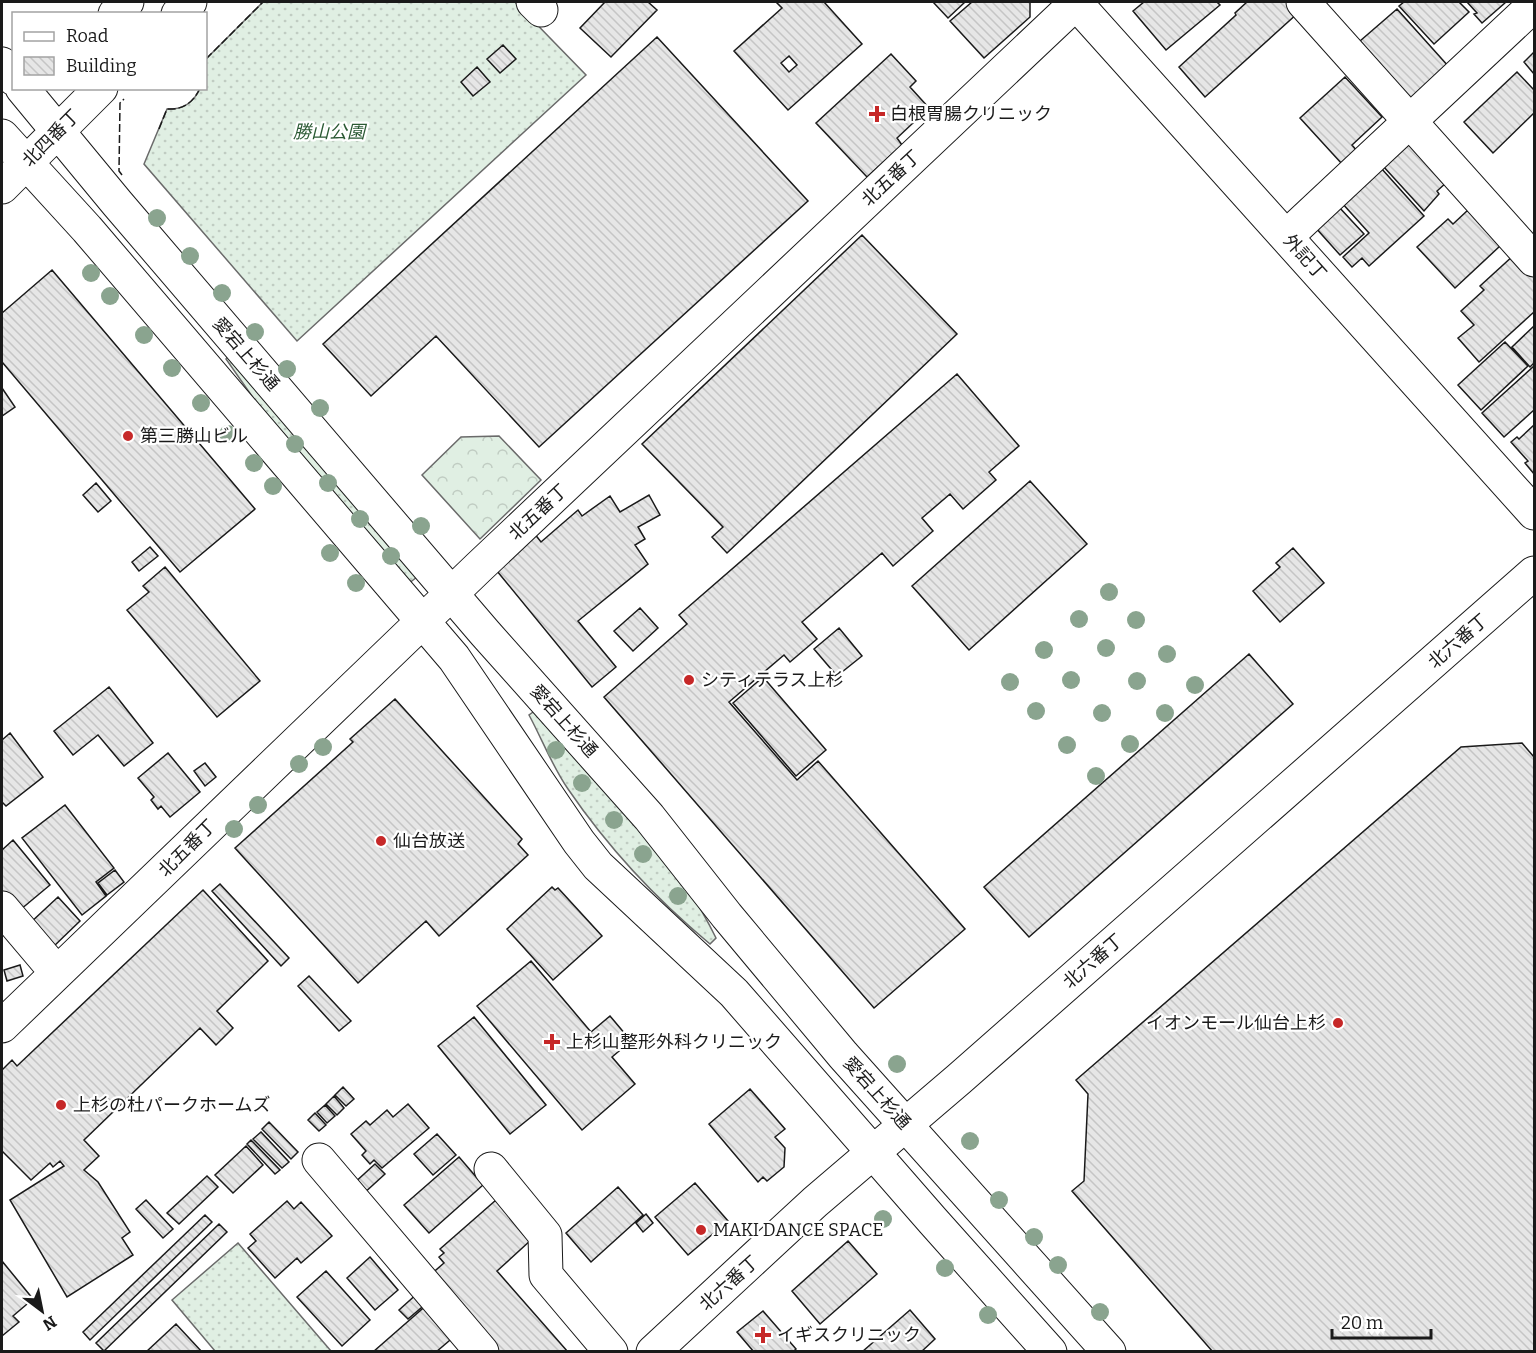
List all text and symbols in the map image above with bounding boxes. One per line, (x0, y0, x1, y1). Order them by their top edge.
legend (12, 12, 207, 90)
text: Road (66, 25, 109, 47)
text: Building (66, 55, 137, 77)
place label: 白根胃腸クリニック (890, 103, 1052, 125)
street label: 北四番丁 (18, 105, 84, 171)
marker: 白根胃腸クリニック (868, 105, 886, 123)
park label: 勝山公園 (293, 121, 368, 143)
street label: 北五番丁 (857, 145, 925, 211)
street label: 外記丁 (1279, 230, 1331, 284)
street label: 愛宕上杉通 (208, 313, 284, 395)
place label: 第三勝山ビル (140, 425, 248, 447)
marker: 第三勝山ビル (121, 429, 135, 443)
street label: 北五番丁 (504, 479, 572, 545)
street label: 北六番丁 (1424, 609, 1492, 673)
place label: シティテラス上杉 (701, 669, 844, 691)
marker: シティテラス上杉 (682, 673, 696, 687)
street label: 愛宕上杉通 (526, 680, 602, 762)
street label: 北五番丁 (154, 815, 220, 881)
place label: 仙台放送 (393, 830, 465, 852)
marker: 仙台放送 (374, 834, 388, 848)
street label: 北六番丁 (1059, 929, 1127, 993)
place label: イオンモール仙台上杉 (1146, 1012, 1326, 1034)
marker: イオンモール仙台上杉 (1331, 1016, 1345, 1030)
place label: 上杉山整形外科クリニック (566, 1031, 782, 1053)
marker: 上杉山整形外科クリニック (543, 1033, 561, 1051)
street label: 愛宕上杉通 (839, 1052, 915, 1134)
place label: 上杉の杜パークホームズ (73, 1094, 270, 1116)
marker: 上杉の杜パークホームズ (54, 1098, 68, 1112)
place label: MAKI DANCE SPACE (713, 1219, 884, 1241)
marker: MAKI DANCE SPACE (694, 1223, 708, 1237)
street label: 北六番丁 (695, 1251, 763, 1315)
north arrow (12, 1281, 72, 1341)
scale bar (1332, 1302, 1431, 1340)
text: N (39, 1312, 60, 1335)
text: 20 m (1341, 1312, 1383, 1334)
place label: イギスクリニック (777, 1324, 921, 1346)
marker: イギスクリニック (754, 1326, 772, 1344)

